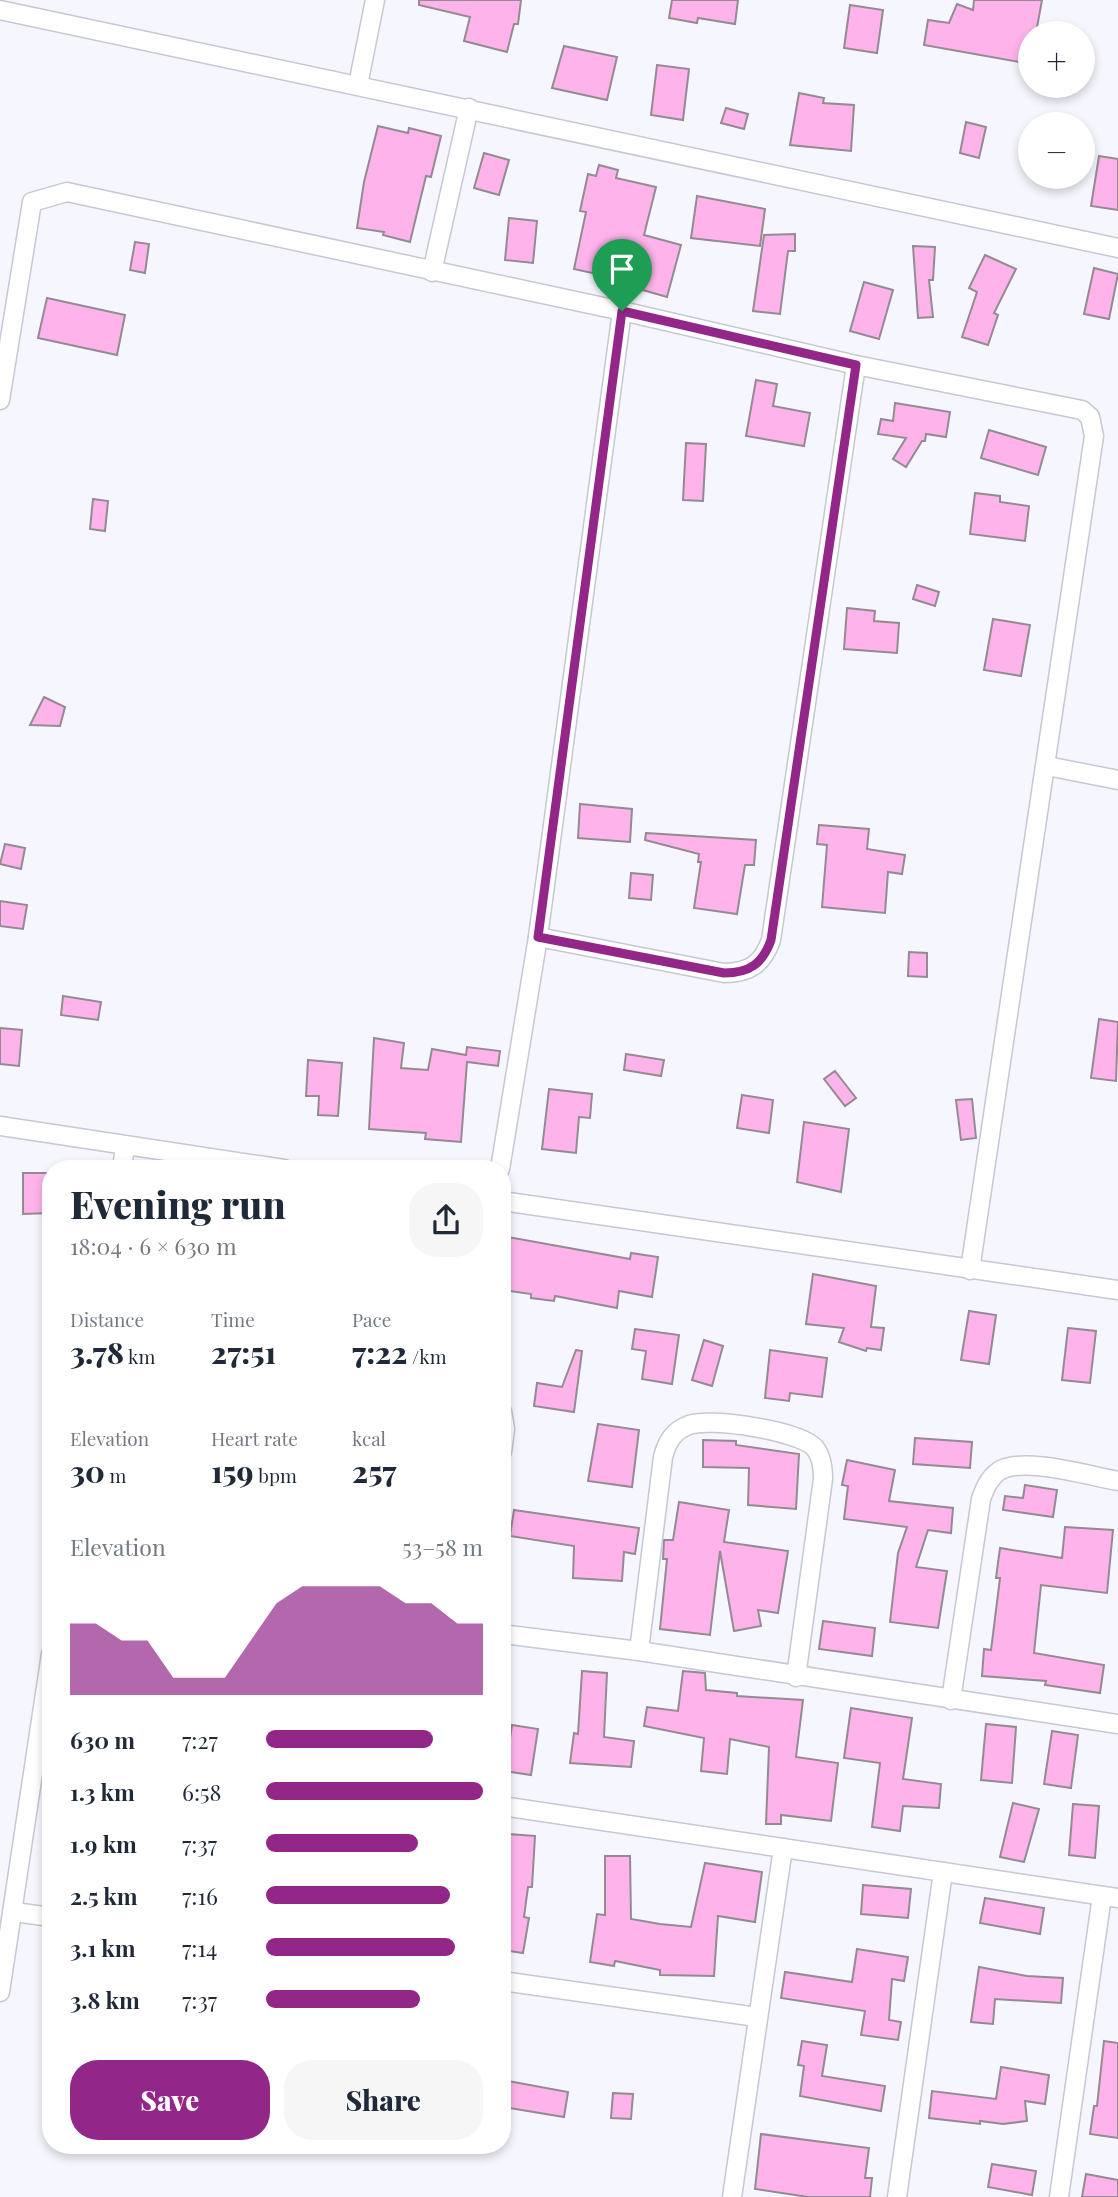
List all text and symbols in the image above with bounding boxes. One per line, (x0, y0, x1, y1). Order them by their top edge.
map controls (1018, 21, 1095, 189)
button: + (1018, 21, 1095, 98)
button: − (1018, 112, 1095, 189)
pin (592, 239, 652, 311)
icon: arrive (603, 250, 641, 288)
text: Evening run (70, 1178, 286, 1229)
button: share (409, 1183, 483, 1257)
text: 18:04 · 6 × 630 m (70, 1230, 237, 1261)
text: Distance (70, 1306, 144, 1332)
text: Time (211, 1306, 255, 1332)
text: Pace (352, 1306, 391, 1332)
text: 3.78 (70, 1332, 124, 1372)
text: 27:51 (211, 1332, 276, 1372)
text: 7:22 (352, 1332, 407, 1372)
text: km (124, 1343, 155, 1369)
text: /km (407, 1343, 447, 1369)
text: Elevation (70, 1425, 149, 1451)
text: Heart rate (211, 1425, 298, 1451)
text: kcal (352, 1425, 386, 1451)
text: 30 (70, 1451, 105, 1491)
text: 159 (211, 1451, 254, 1491)
text: 257 (352, 1451, 397, 1491)
text: m (105, 1462, 126, 1488)
text: bpm (254, 1462, 297, 1488)
text: Elevation (70, 1531, 166, 1562)
text: 53–58 m (402, 1531, 483, 1562)
text: 630 m (70, 1724, 135, 1755)
text: 7:27 (182, 1724, 218, 1755)
text: 1.3 km (70, 1776, 135, 1807)
text: 6:58 (182, 1776, 222, 1807)
text: 1.9 km (70, 1828, 137, 1859)
text: 7:37 (182, 1828, 217, 1859)
text: 2.5 km (70, 1880, 137, 1911)
text: 7:16 (182, 1880, 218, 1911)
text: 3.1 km (70, 1932, 136, 1963)
text: 7:14 (182, 1932, 217, 1963)
text: 3.8 km (70, 1984, 140, 2015)
text: 7:37 (182, 1984, 217, 2015)
button: Save (70, 2060, 270, 2140)
button: Share (284, 2060, 483, 2140)

